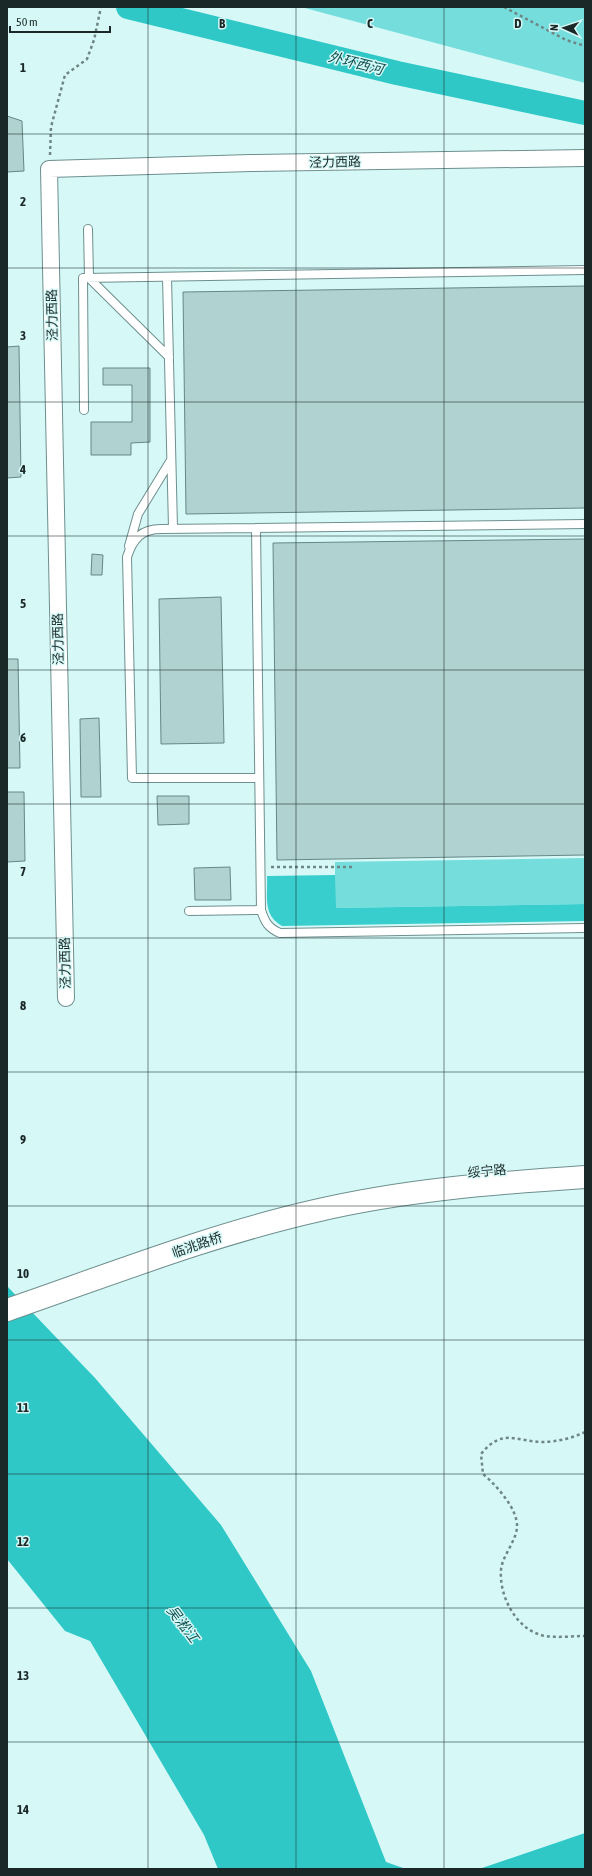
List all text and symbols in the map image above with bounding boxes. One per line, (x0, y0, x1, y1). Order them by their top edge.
scale bar (10, 8, 110, 34)
north arrow (544, 8, 584, 48)
text: 50 m (16, 15, 38, 29)
text: B (219, 16, 226, 31)
text: C (367, 16, 373, 31)
text: D (514, 16, 522, 31)
text: N (548, 24, 560, 31)
water label: 外环西河 (327, 48, 388, 78)
text: 1 (20, 60, 26, 75)
street label: 泾力西路 (309, 154, 361, 170)
text: 2 (20, 194, 26, 209)
street label: 泾力西路 (44, 289, 60, 341)
text: 3 (20, 328, 26, 343)
text: 4 (19, 462, 26, 477)
text: 5 (20, 596, 26, 611)
street label: 泾力西路 (50, 613, 66, 665)
text: 6 (20, 730, 26, 745)
text: 7 (20, 864, 26, 879)
street label: 泾力西路 (57, 937, 73, 989)
text: 8 (20, 998, 26, 1013)
text: 9 (20, 1132, 26, 1147)
street label: 绥宁路 (467, 1162, 507, 1180)
street label: 临洮路桥 (170, 1229, 224, 1261)
text: 10 (17, 1266, 29, 1281)
text: 11 (17, 1400, 29, 1415)
text: 12 (17, 1534, 29, 1549)
water label: 吴淞江 (164, 1602, 203, 1647)
text: 13 (17, 1668, 29, 1683)
text: 14 (17, 1802, 29, 1817)

